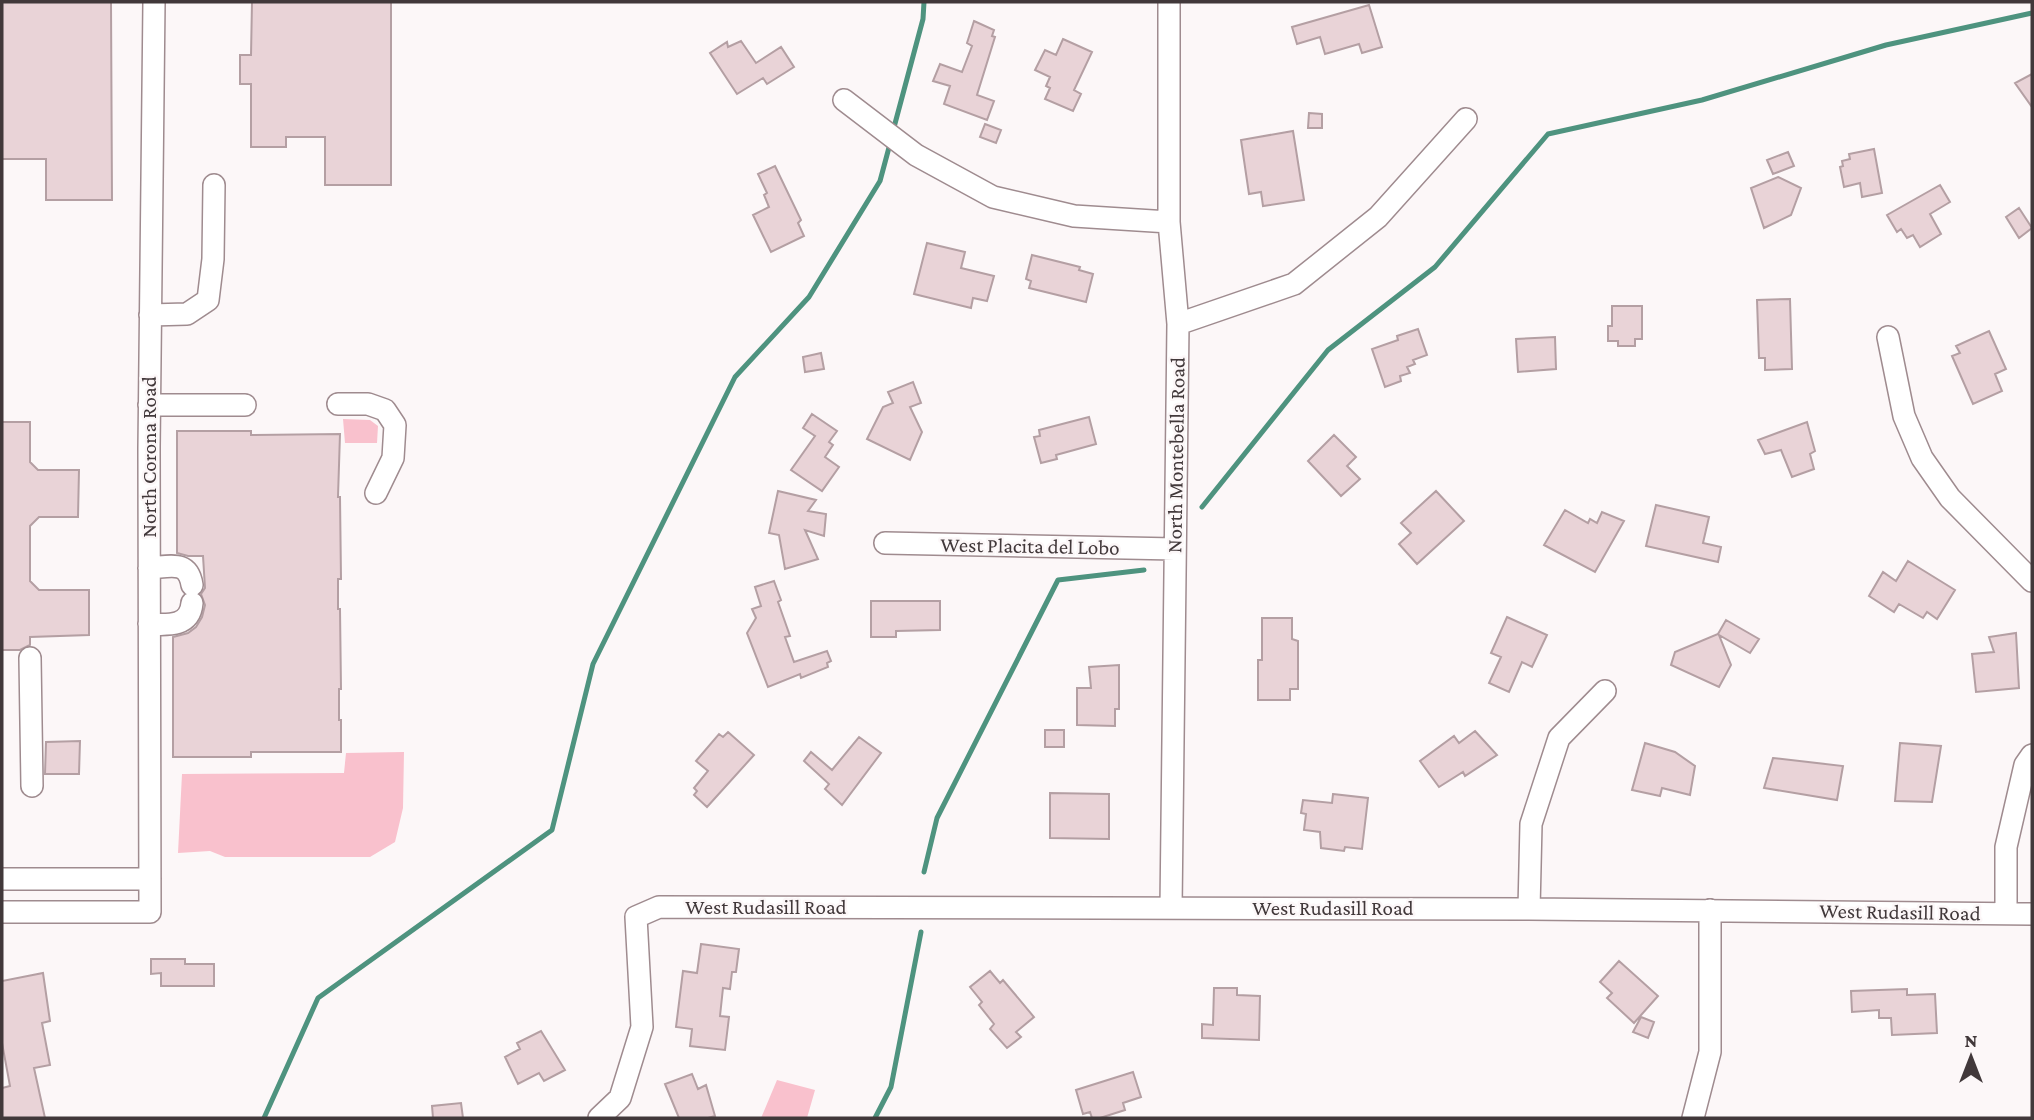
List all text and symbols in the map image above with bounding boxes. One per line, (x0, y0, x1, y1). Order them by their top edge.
street label: North Montebella Road (1162, 357, 1190, 553)
street label: North Corona Road (137, 376, 161, 538)
street label: West Placita del Lobo (940, 532, 1120, 560)
street label: West Rudasill Road (685, 895, 847, 919)
street label: West Rudasill Road (1252, 896, 1414, 920)
street label: West Rudasill Road (1819, 899, 1981, 925)
north arrow (1936, 1022, 2006, 1092)
text: N (1965, 1030, 1978, 1051)

